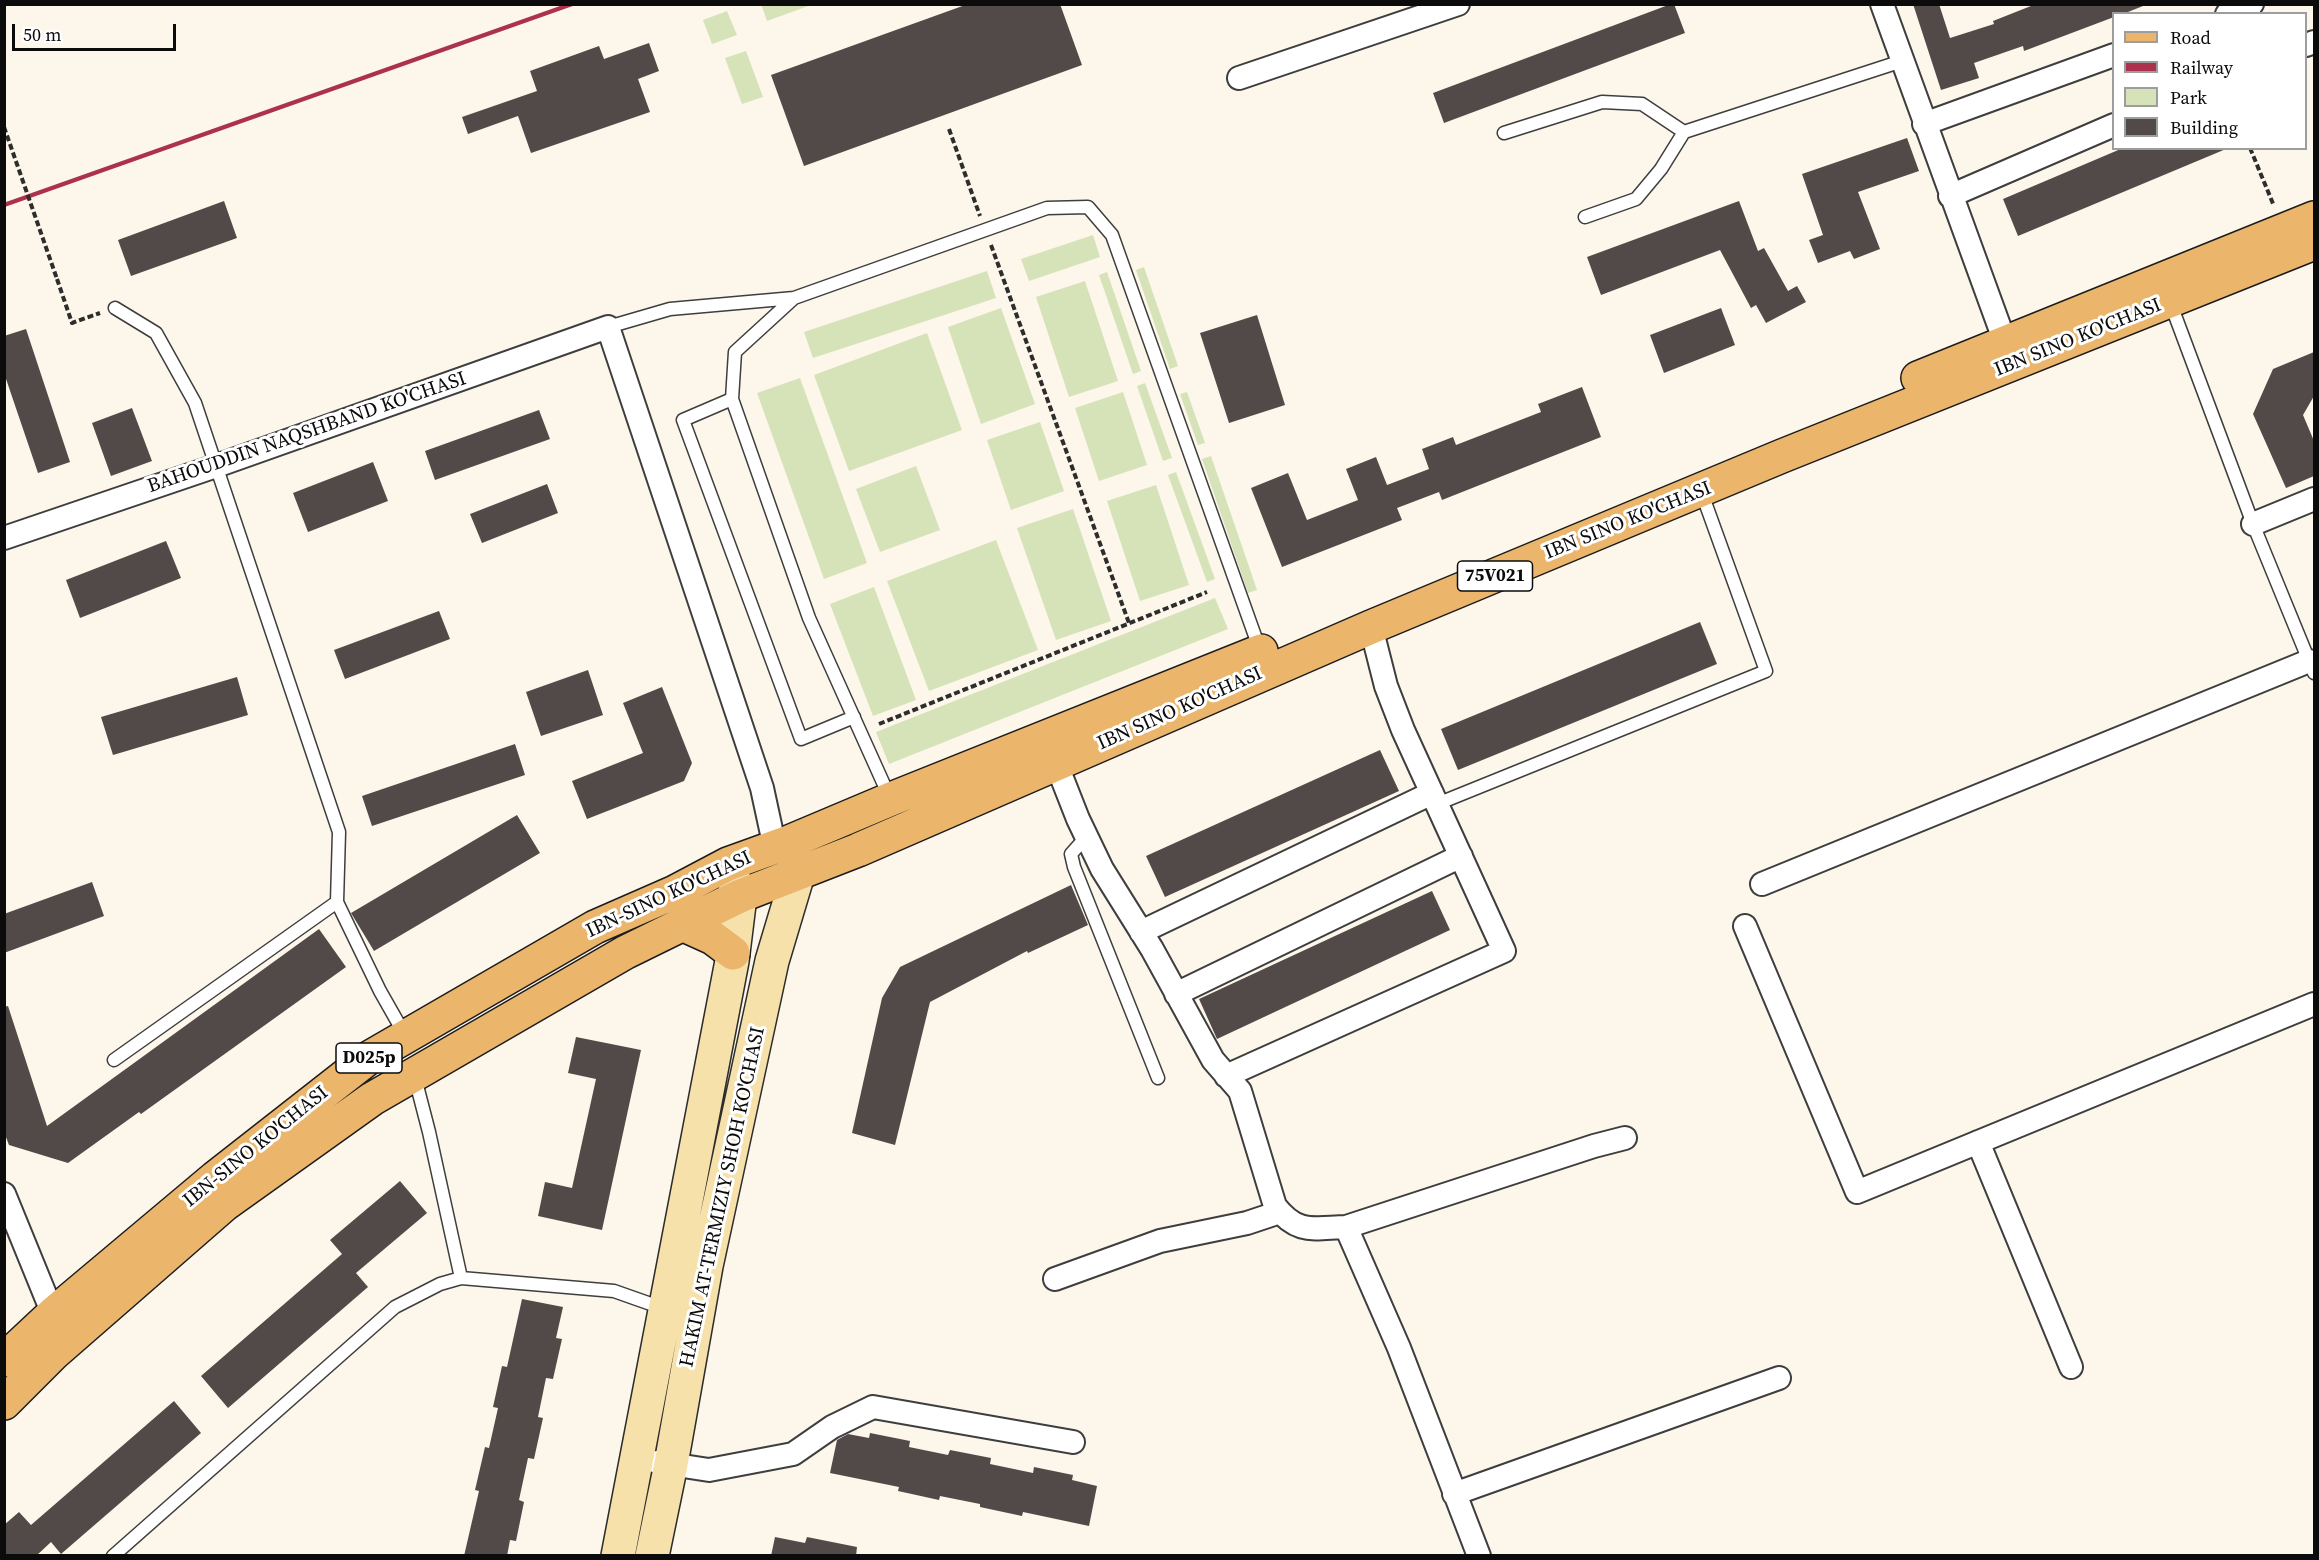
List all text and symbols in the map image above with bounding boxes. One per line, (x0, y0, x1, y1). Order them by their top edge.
scale bar (15, 12, 178, 50)
legend (2112, 12, 2307, 150)
text: 50 m (23, 22, 61, 47)
text: Road (2170, 25, 2211, 50)
text: Railway (2170, 55, 2233, 80)
text: Park (2170, 85, 2207, 110)
text: Building (2170, 115, 2238, 140)
street label: IBN SINO KO'CHASI (1991, 294, 2165, 382)
street label: BAHOUDDIN NAQSHBAND KO'CHASI (145, 367, 469, 499)
street label: IBN SINO KO'CHASI (1541, 477, 1715, 565)
road number: 75V021 (1458, 561, 1532, 591)
street label: IBN SINO KO'CHASI (1094, 662, 1266, 756)
street label: IBN-SINO KO'CHASI (583, 846, 755, 944)
street label: HAKIM AT-TERMIZIY SHOH KO'CHASI (675, 1025, 771, 1369)
road number: D025p (336, 1043, 402, 1073)
street label: IBN-SINO KO'CHASI (179, 1081, 333, 1213)

